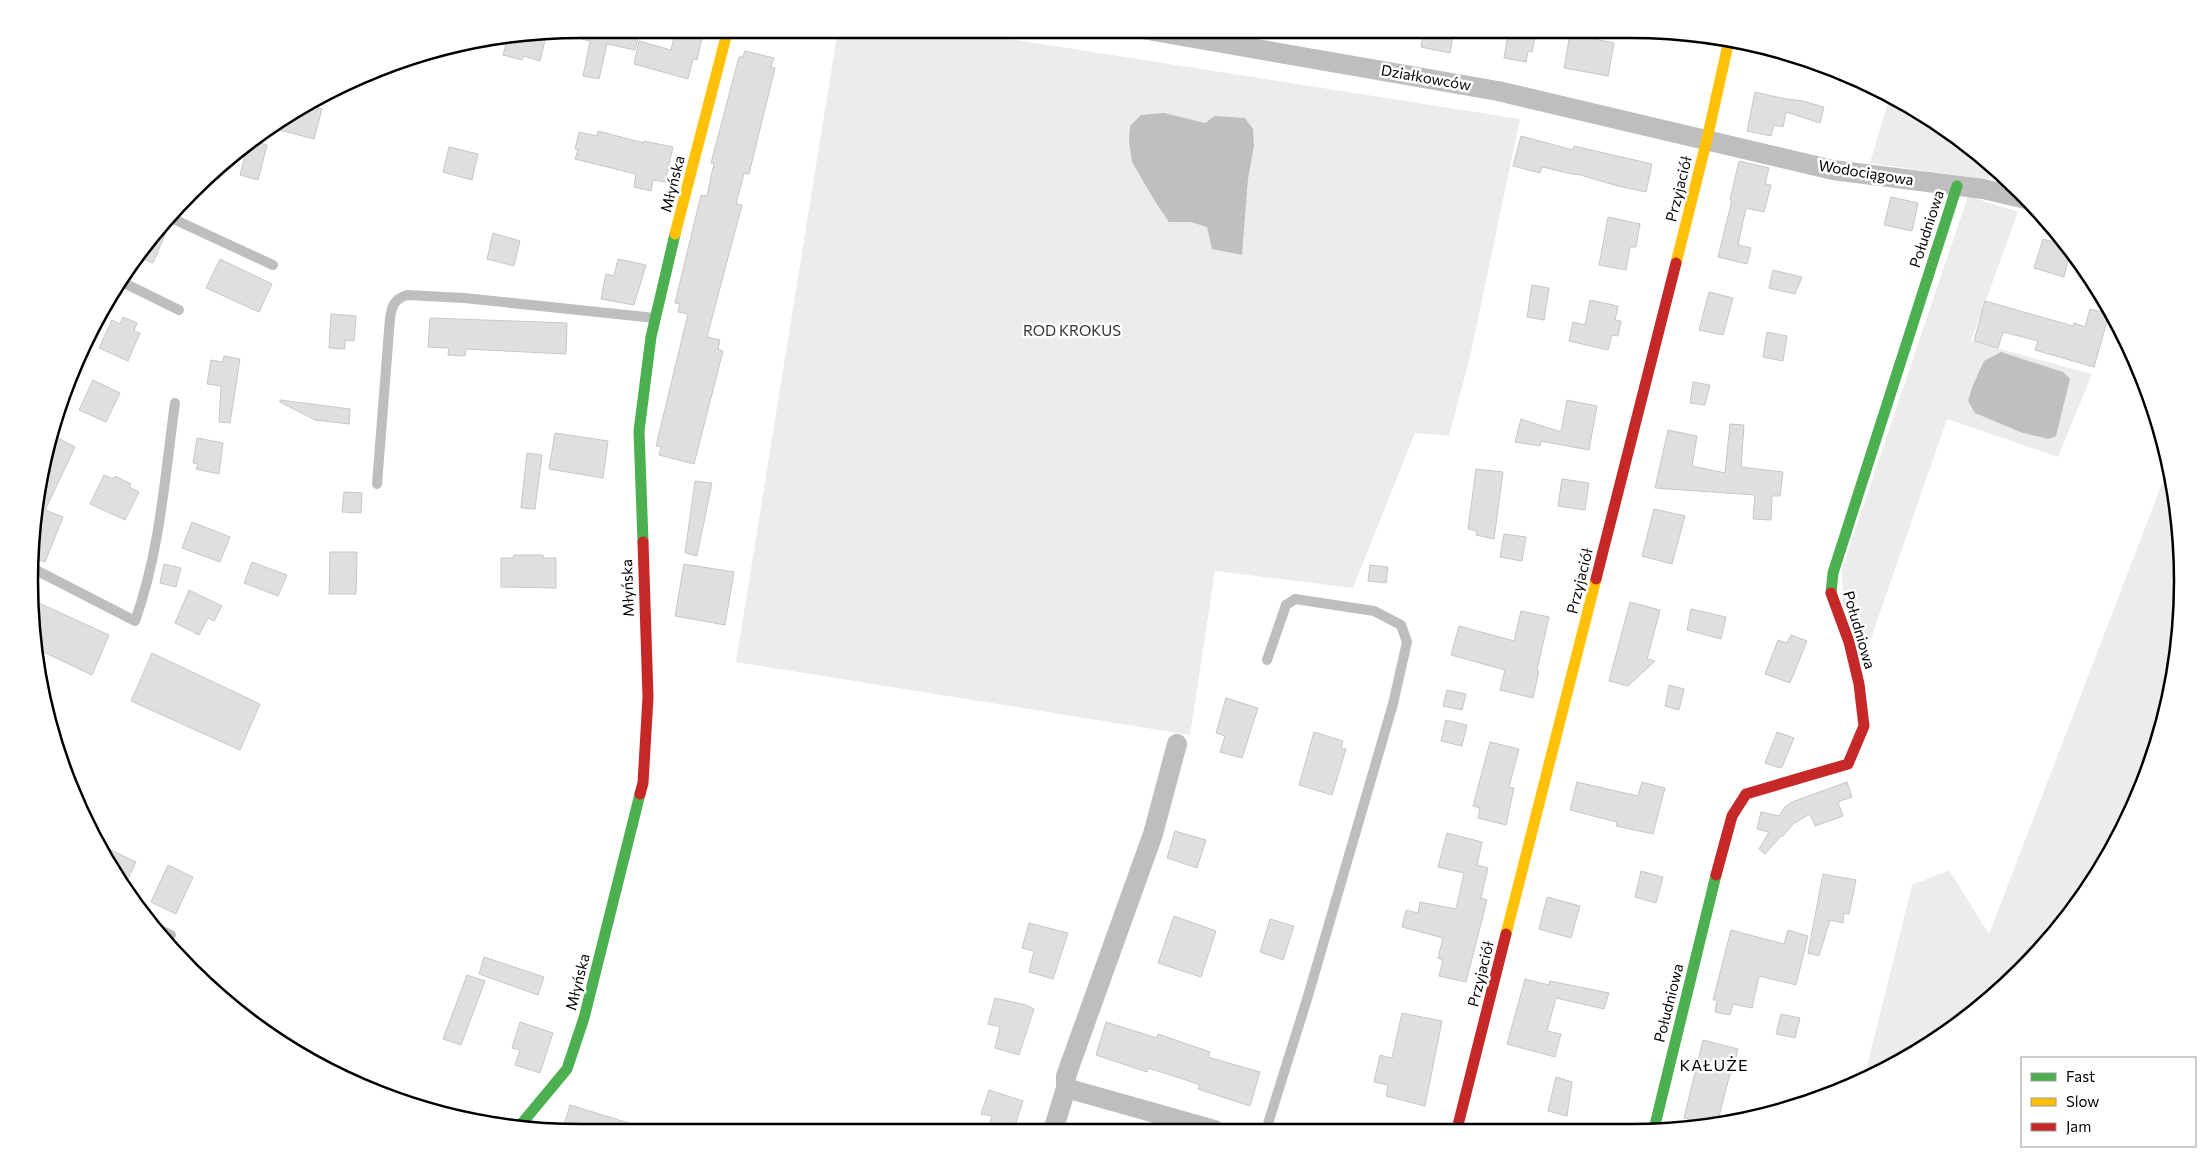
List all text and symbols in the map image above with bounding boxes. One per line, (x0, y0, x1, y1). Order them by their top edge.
street label: Działkowców (1380, 60, 1473, 94)
street label: Młyńska (656, 153, 688, 214)
street label: Przyjaciół (1661, 154, 1695, 223)
street label: Wodociągowa (1817, 156, 1915, 188)
street label: Południowa (1905, 188, 1947, 270)
park label: ROD KROKUS (1023, 321, 1121, 339)
street label: Przyjaciół (1562, 546, 1596, 615)
street label: Młyńska (617, 559, 637, 617)
street label: Południowa (1840, 589, 1880, 671)
street label: Przyjaciół (1463, 939, 1497, 1008)
street label: Młyńska (561, 951, 593, 1012)
street label: Południowa (1650, 962, 1687, 1044)
district label: KAŁUŻE (1680, 1055, 1748, 1074)
legend (2021, 1057, 2196, 1147)
text: Fast (2066, 1067, 2095, 1085)
text: Slow (2066, 1092, 2099, 1110)
text: Jam (2066, 1117, 2091, 1135)

